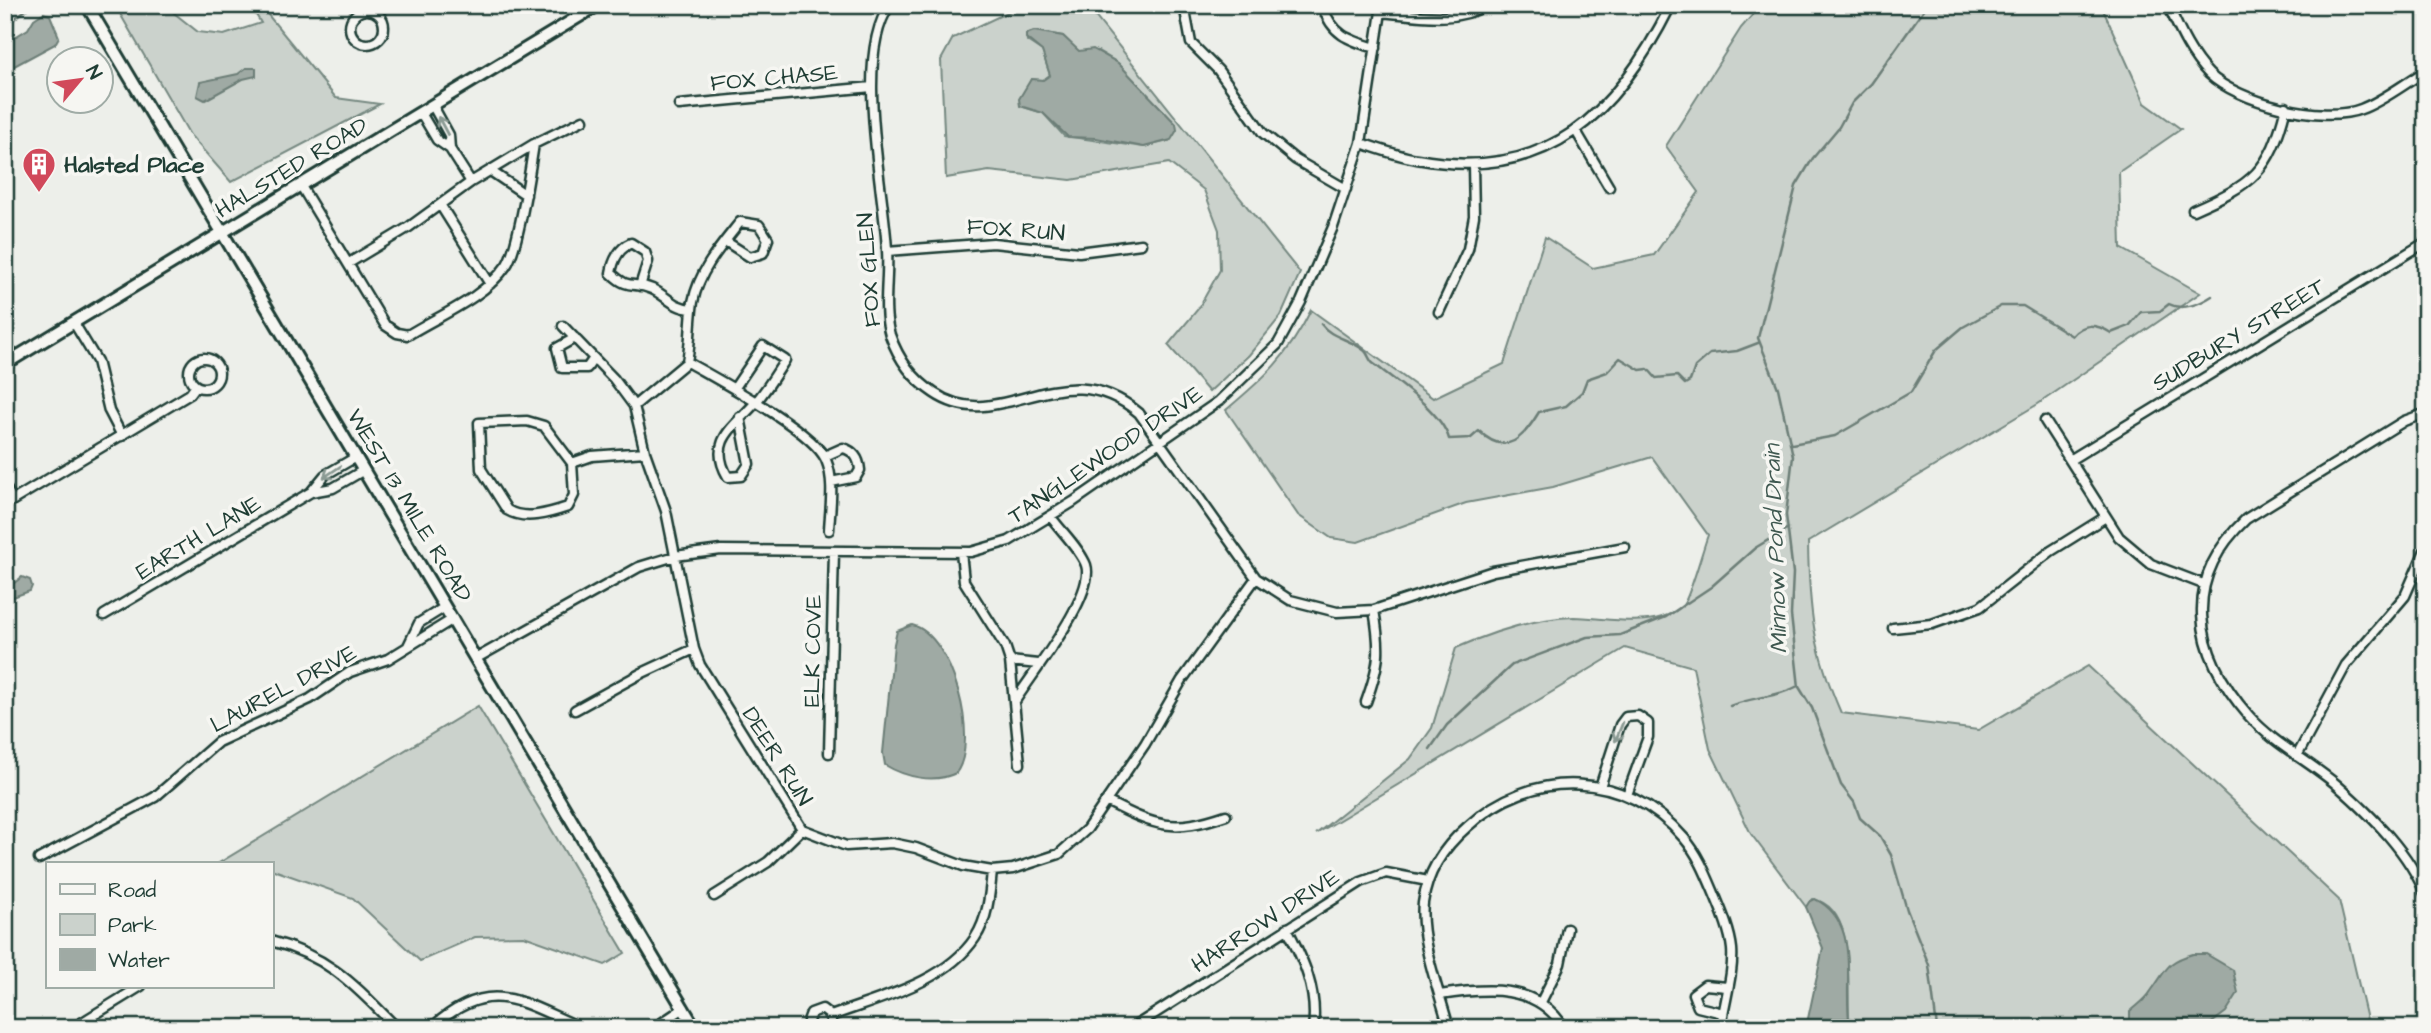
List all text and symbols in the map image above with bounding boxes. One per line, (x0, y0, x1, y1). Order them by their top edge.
north arrow (46, 46, 116, 116)
street label: FOX CHASE (709, 56, 839, 99)
text: N (79, 61, 108, 84)
street label: HALSTED ROAD (209, 110, 374, 226)
one-way arrow (436, 116, 450, 137)
building icon: Halsted Place (20, 145, 58, 194)
place label: Halsted Place (64, 149, 205, 181)
street label: FOX RUN (966, 211, 1066, 249)
street label: FOX GLEN (849, 212, 889, 328)
street label: SUDBURY STREET (2146, 270, 2332, 399)
street label: TANGLEWOOD DRIVE (1002, 378, 1209, 532)
street label: WEST 13 MILE ROAD (339, 403, 480, 608)
water label: Minnow Pond Drain (1755, 442, 1797, 654)
one-way arrow (323, 465, 342, 479)
street label: EARTH LANE (130, 488, 267, 588)
street label: ELK COVE (796, 594, 830, 707)
street label: LAUREL DRIVE (205, 637, 363, 741)
street label: DEER RUN (734, 701, 820, 812)
one-way arrow (1611, 721, 1624, 743)
street label: HARROW DRIVE (1185, 861, 1346, 981)
legend (46, 862, 273, 988)
text: Road (108, 876, 156, 905)
text: Park (108, 911, 157, 940)
text: Water (108, 946, 170, 975)

